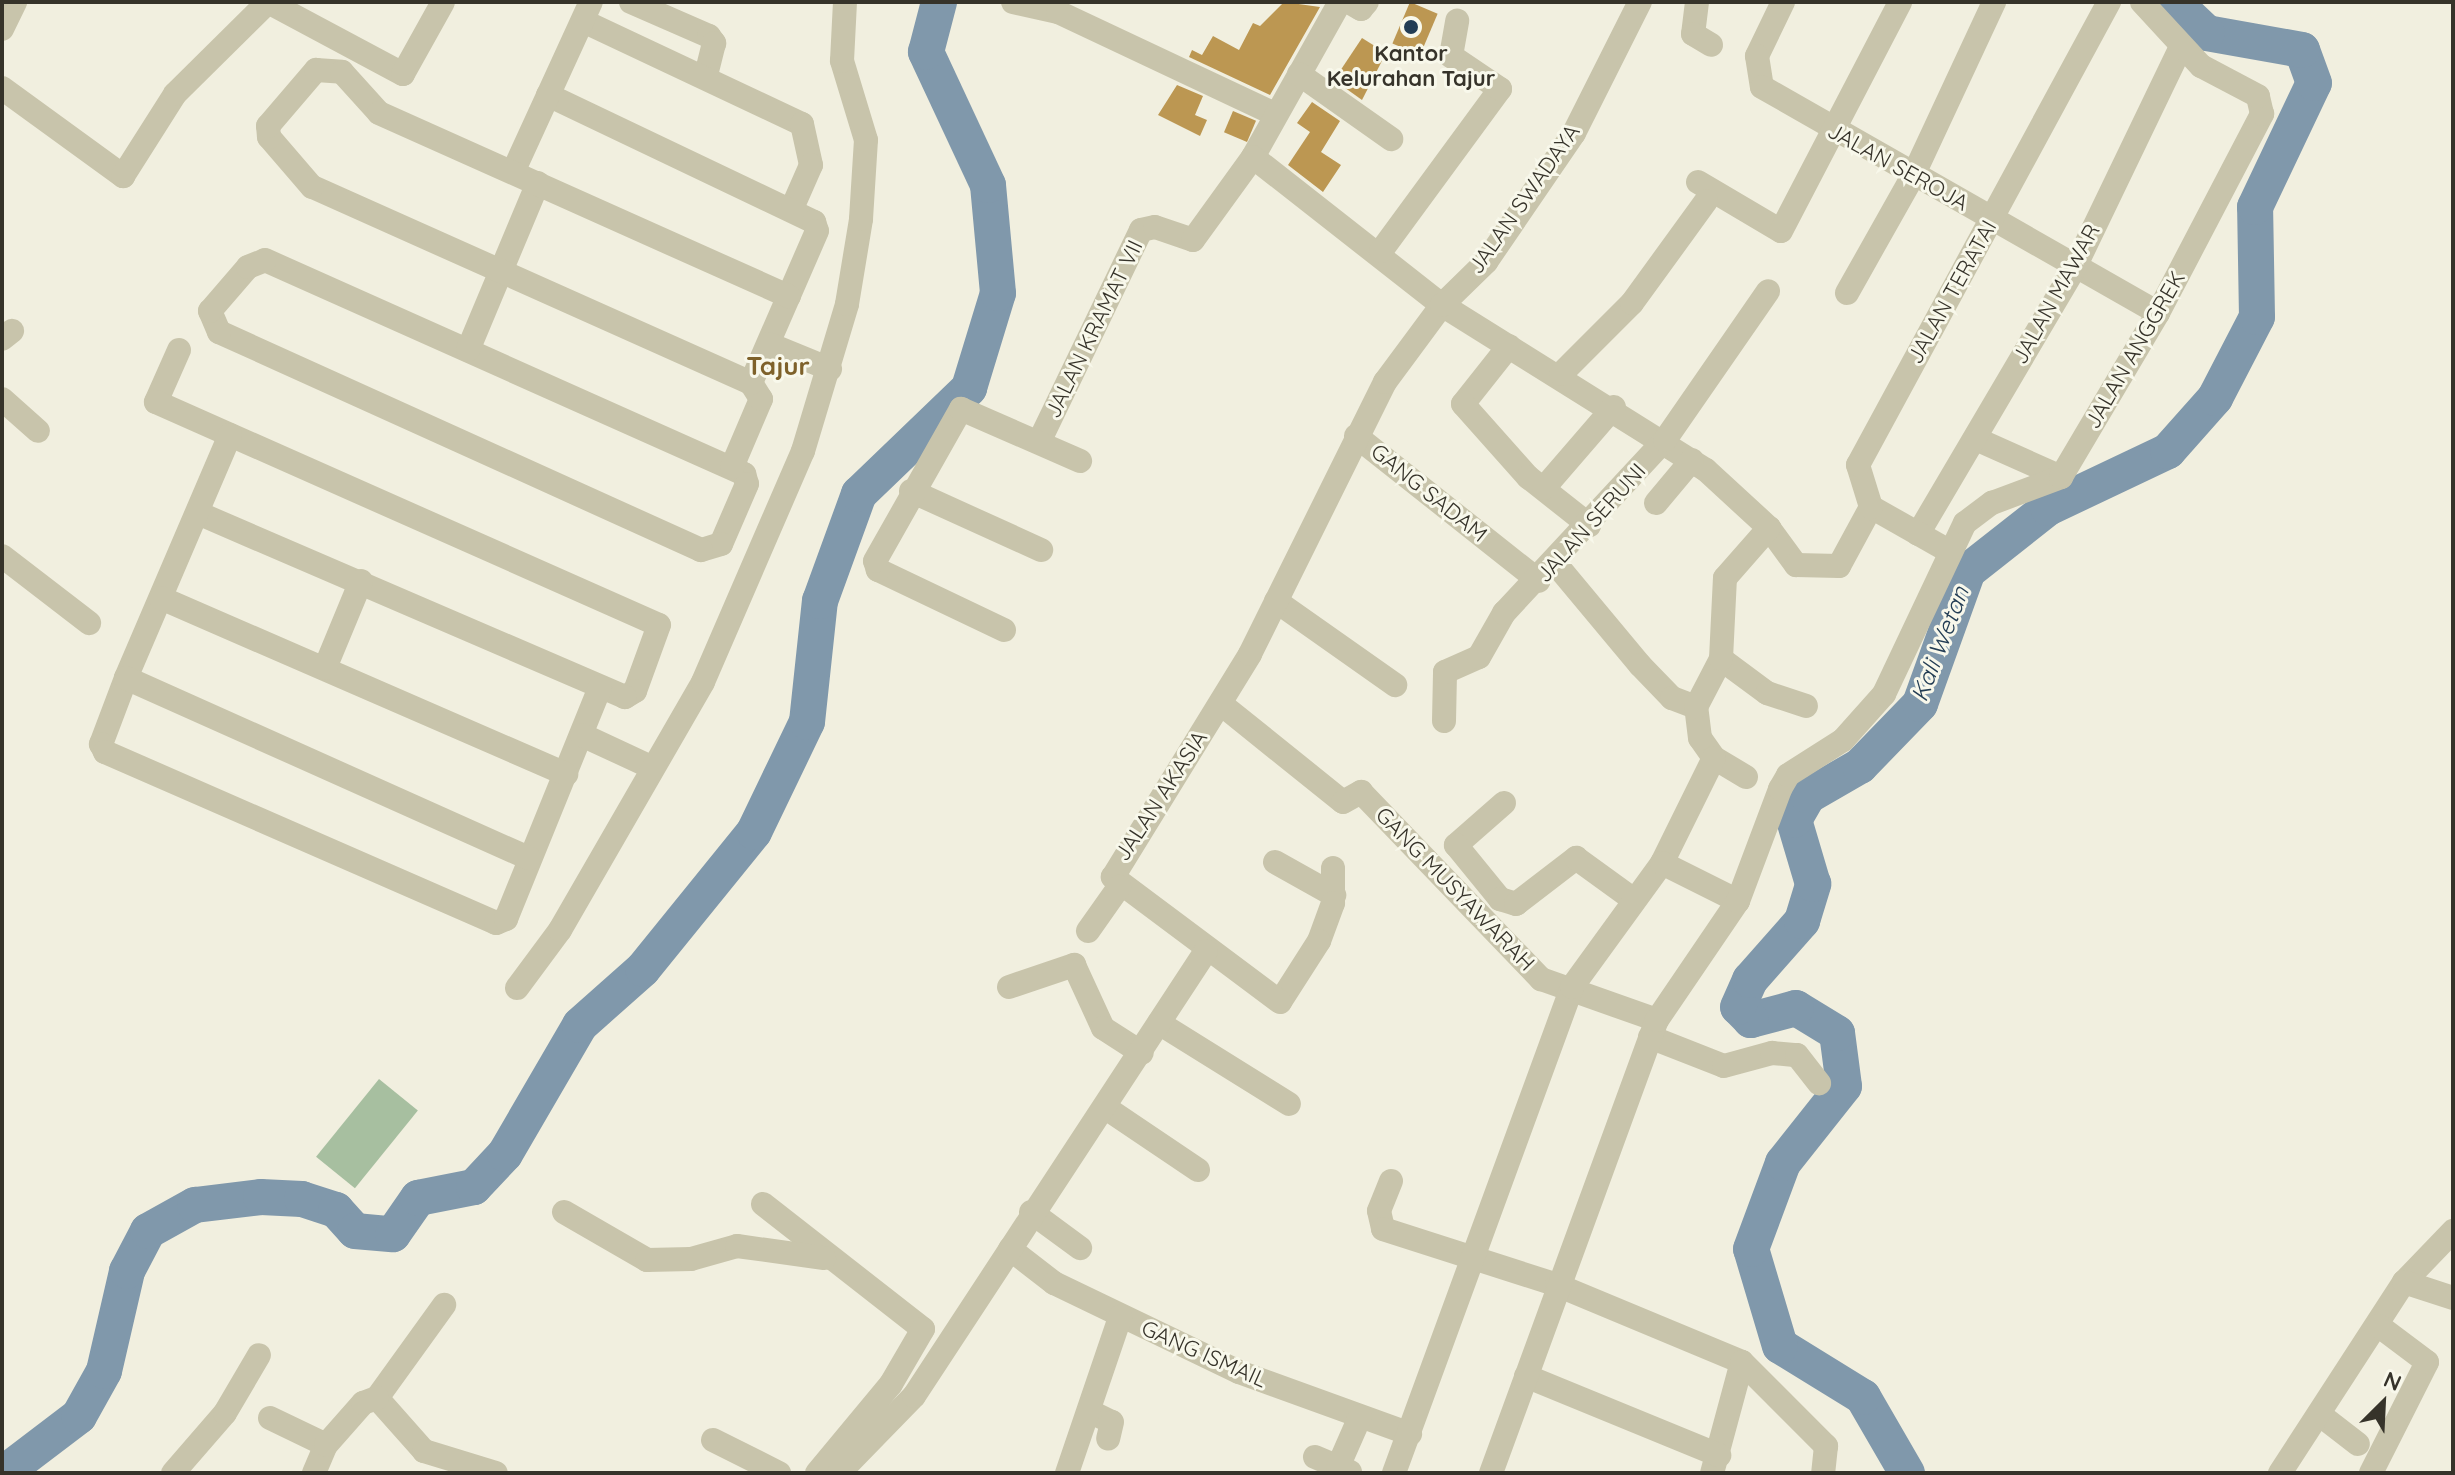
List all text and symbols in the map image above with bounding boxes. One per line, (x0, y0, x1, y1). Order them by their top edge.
marker: Kantor Kelurahan Tajur (1402, 18, 1420, 36)
place label: Kantor Kelurahan Tajur (1327, 40, 1495, 92)
street label: JALAN SEROJA (1823, 117, 1973, 217)
street label: JALAN SWADAYA (1463, 119, 1585, 279)
street label: JALAN TERATAI (1902, 216, 2002, 368)
street label: JALAN MAWAR (2007, 219, 2105, 369)
street label: JALAN KRAMAT VII (1039, 236, 1149, 422)
street label: JALAN ANGGREK (2079, 267, 2191, 433)
district label: Tajur (746, 350, 810, 382)
street label: GANG SADAM (1366, 438, 1492, 548)
street label: JALAN SERUNI (1531, 458, 1651, 588)
water label: Kali Wetan (1905, 582, 1975, 706)
street label: JALAN AKASIA (1109, 726, 1213, 866)
street label: GANG MUSYAWARAH (1370, 802, 1540, 976)
street label: GANG ISMAIL (1137, 1315, 1271, 1393)
north arrow (2343, 1363, 2423, 1443)
text: N (2380, 1365, 2406, 1397)

